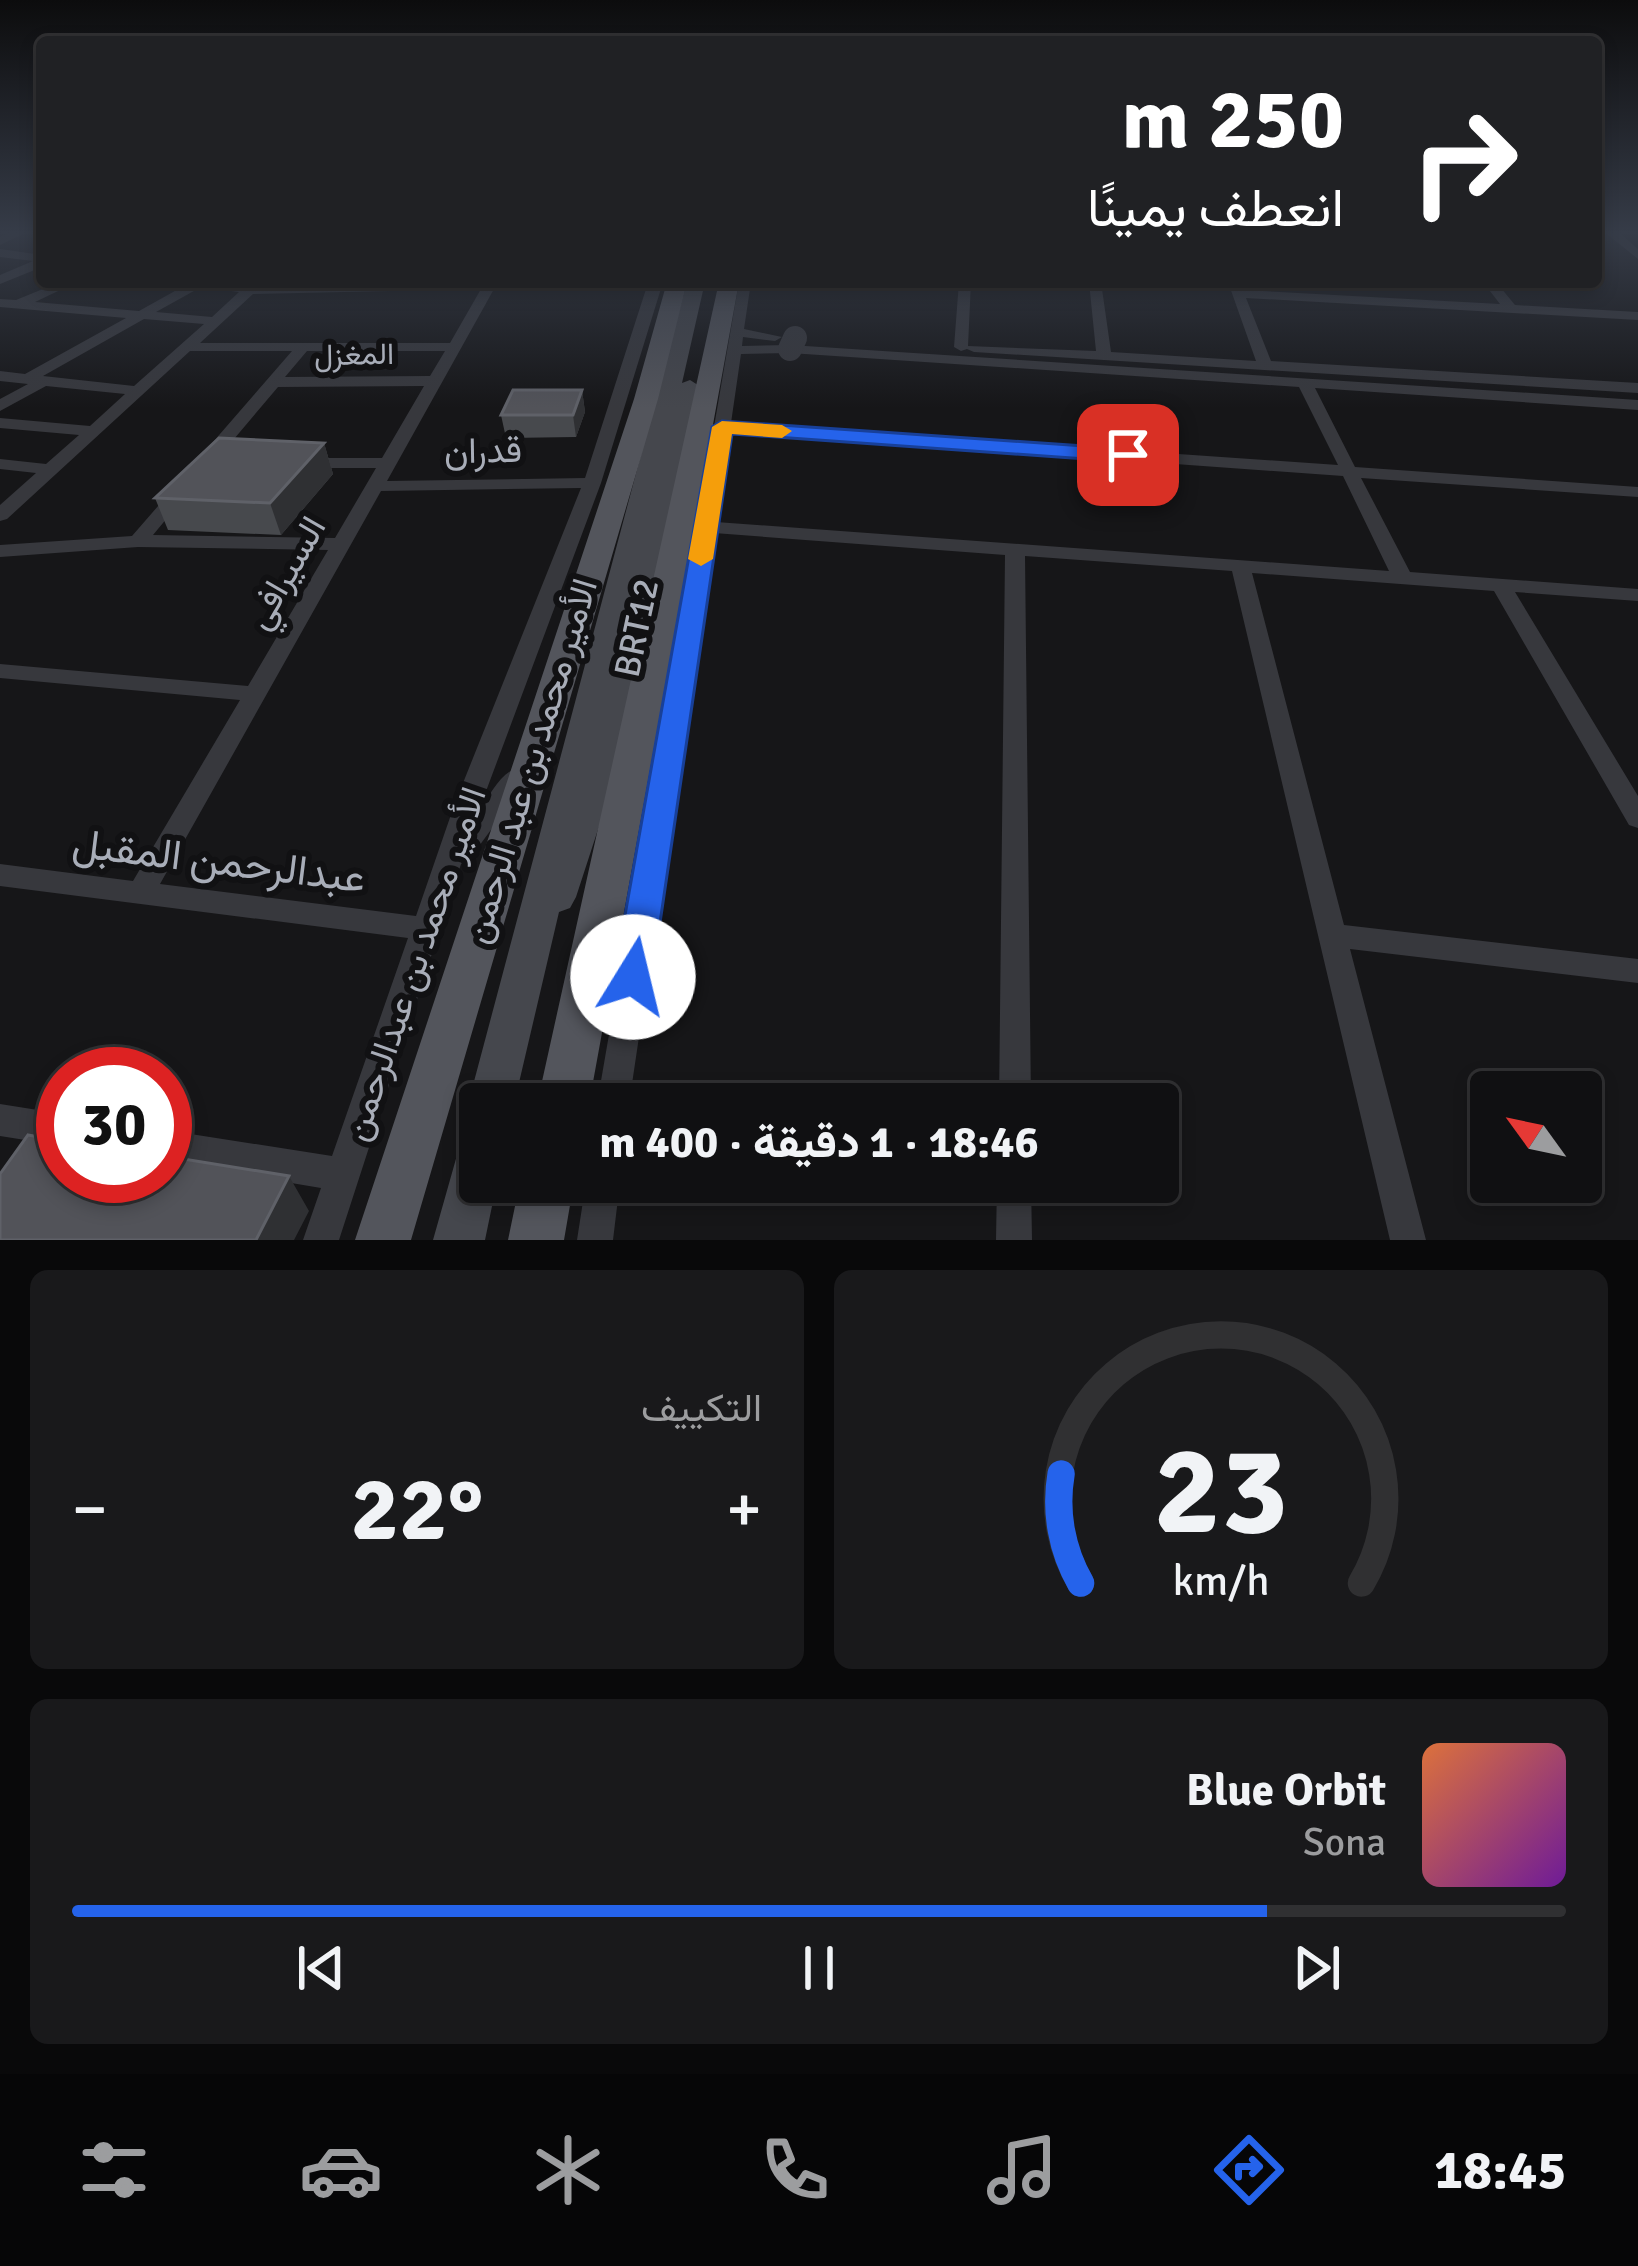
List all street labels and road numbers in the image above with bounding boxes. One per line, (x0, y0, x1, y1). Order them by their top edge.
street label: المغزل (314, 336, 394, 374)
street label: قدران (444, 428, 522, 474)
street label: السيرافي (236, 508, 341, 641)
street label: الأمير محمد بن عبد الرحمن (454, 573, 608, 949)
street label: BRT12 (605, 575, 669, 681)
street label: الأمير محمد بن عبدالرحمن (333, 781, 497, 1147)
street label: عبدالرحمن المقبل (70, 818, 368, 904)

